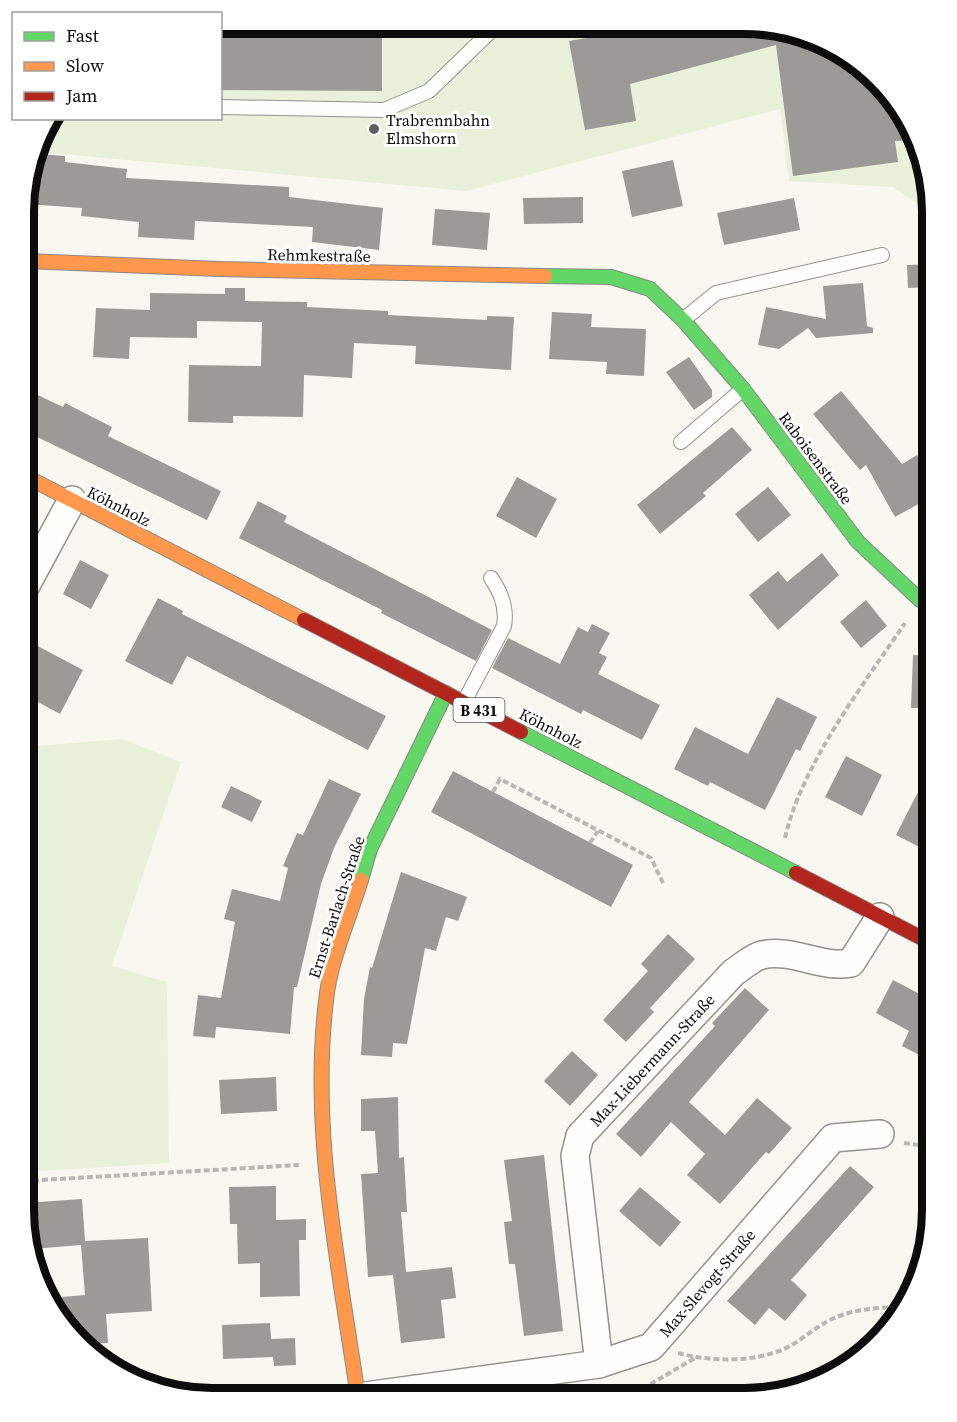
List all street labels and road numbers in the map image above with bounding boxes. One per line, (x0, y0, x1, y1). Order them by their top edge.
street label: Rehmkestraße (267, 243, 371, 267)
street label: Raboisenstraße (774, 407, 858, 509)
street label: Köhnholz (83, 481, 155, 531)
road number: B 431 (454, 698, 504, 722)
street label: Köhnholz (515, 703, 587, 753)
street label: Ernst-Barlach-Straße (303, 833, 369, 981)
street label: Max-Liebermann-Straße (585, 989, 719, 1131)
street label: Max-Slevogt-Straße (654, 1224, 760, 1342)

